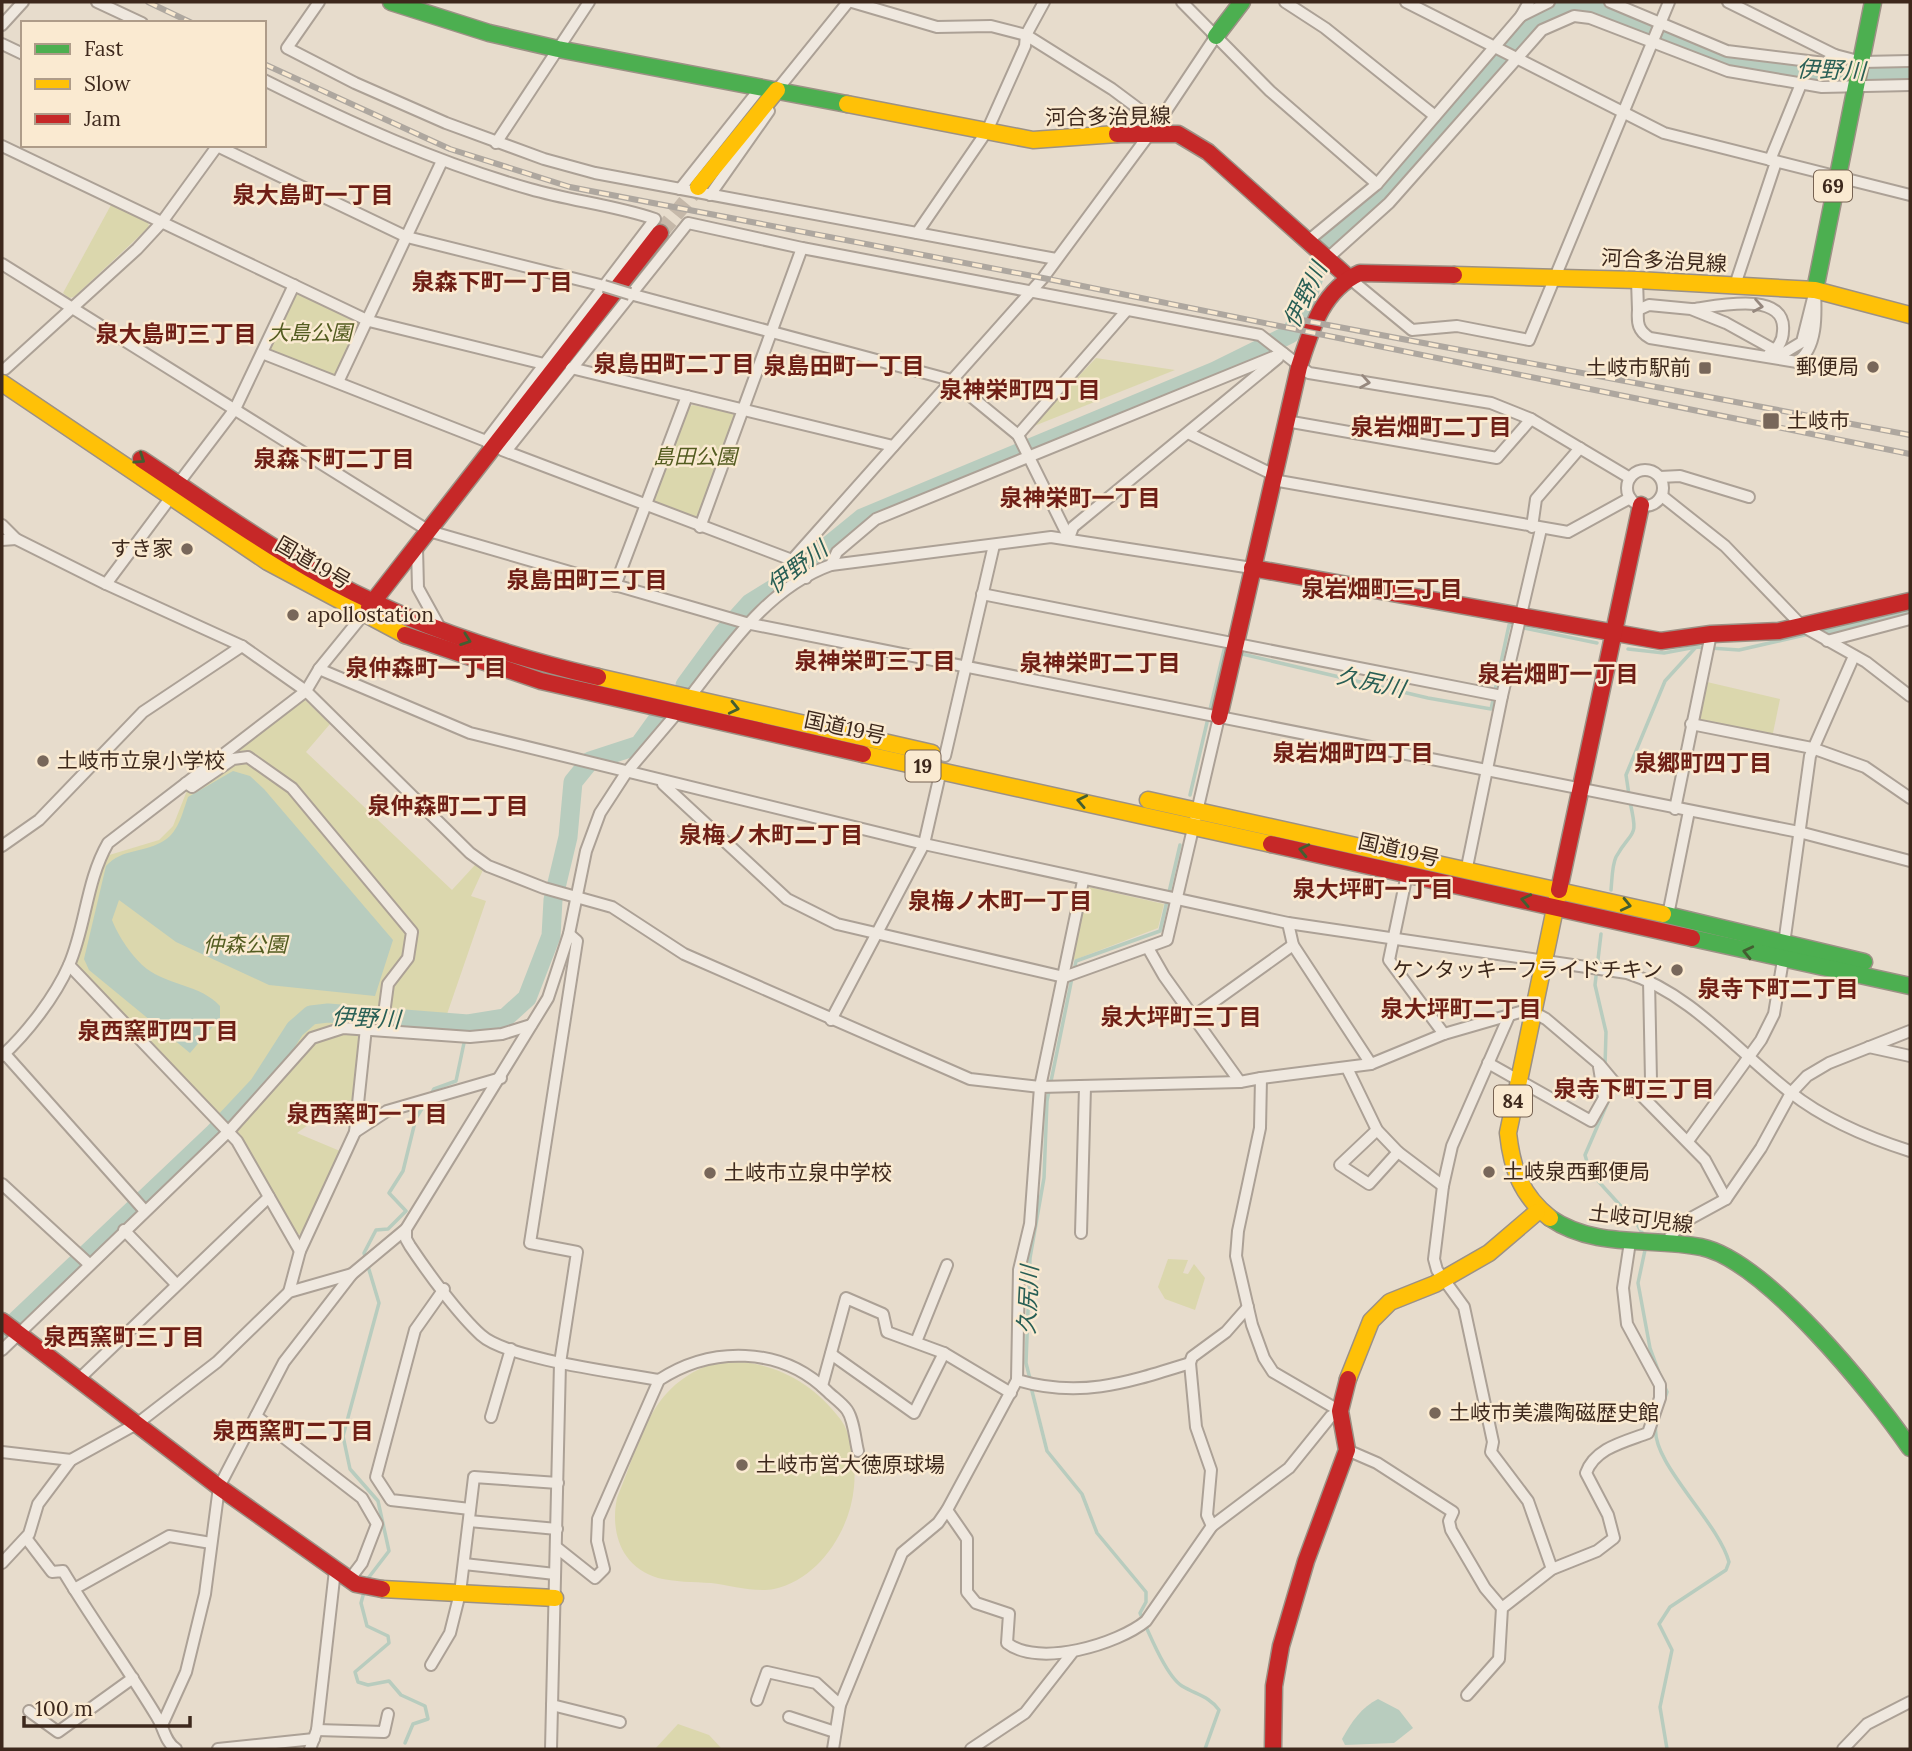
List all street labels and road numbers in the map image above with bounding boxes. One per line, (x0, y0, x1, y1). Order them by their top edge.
street label: 河合多治見線 (1045, 102, 1171, 131)
road number: 69 (1814, 170, 1852, 202)
street label: 河合多治見線 (1600, 244, 1728, 277)
street label: 国道19号 (271, 530, 356, 595)
street label: 国道19号 (802, 706, 888, 749)
road number: 19 (906, 750, 940, 782)
street label: 国道19号 (1356, 827, 1442, 872)
road number: 84 (1494, 1086, 1532, 1116)
street label: 土岐可児線 (1587, 1199, 1695, 1238)

